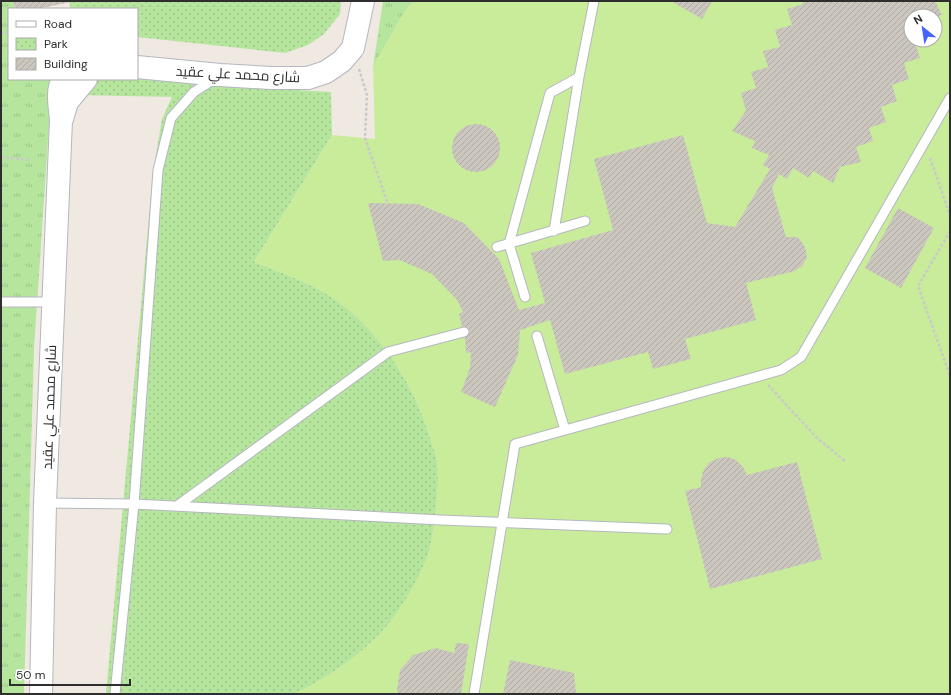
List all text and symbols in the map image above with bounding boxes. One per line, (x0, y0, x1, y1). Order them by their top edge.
legend (8, 8, 138, 80)
north arrow (903, 8, 943, 48)
text: N (911, 11, 925, 27)
text: Road (44, 16, 72, 32)
text: Park (44, 36, 68, 52)
text: Building (44, 56, 88, 72)
street label: شارع محمد علي عقيد (175, 62, 301, 89)
street label: شارع محمد علي عقيد (38, 344, 63, 470)
scale bar (10, 661, 130, 687)
text: 50 m (16, 667, 45, 683)

